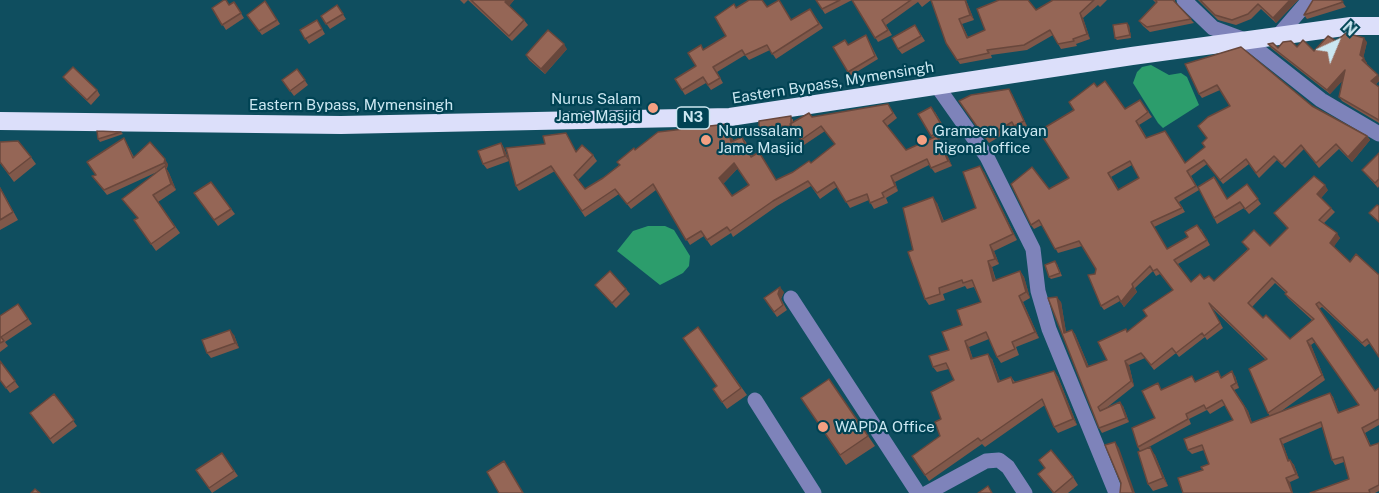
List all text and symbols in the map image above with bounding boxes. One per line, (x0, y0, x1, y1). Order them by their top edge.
north arrow (1307, 12, 1367, 72)
text: N (1339, 18, 1361, 40)
street label: Eastern Bypass, Mymensingh (731, 58, 935, 108)
place label: Nurus Salam Jame Masjid (551, 90, 641, 125)
street label: Eastern Bypass, Mymensingh (249, 96, 453, 114)
marker: Nurus Salam Jame Masjid (646, 101, 660, 115)
road number: N3 (676, 107, 710, 129)
place label: Nurussalam Jame Masjid (718, 122, 803, 157)
place label: Grameen kalyan Rigonal office (934, 122, 1047, 157)
marker: Nurussalam Jame Masjid (699, 133, 713, 147)
marker: Grameen kalyan Rigonal office (915, 133, 929, 147)
place label: WAPDA Office (835, 418, 935, 436)
marker: WAPDA Office (816, 420, 830, 434)

